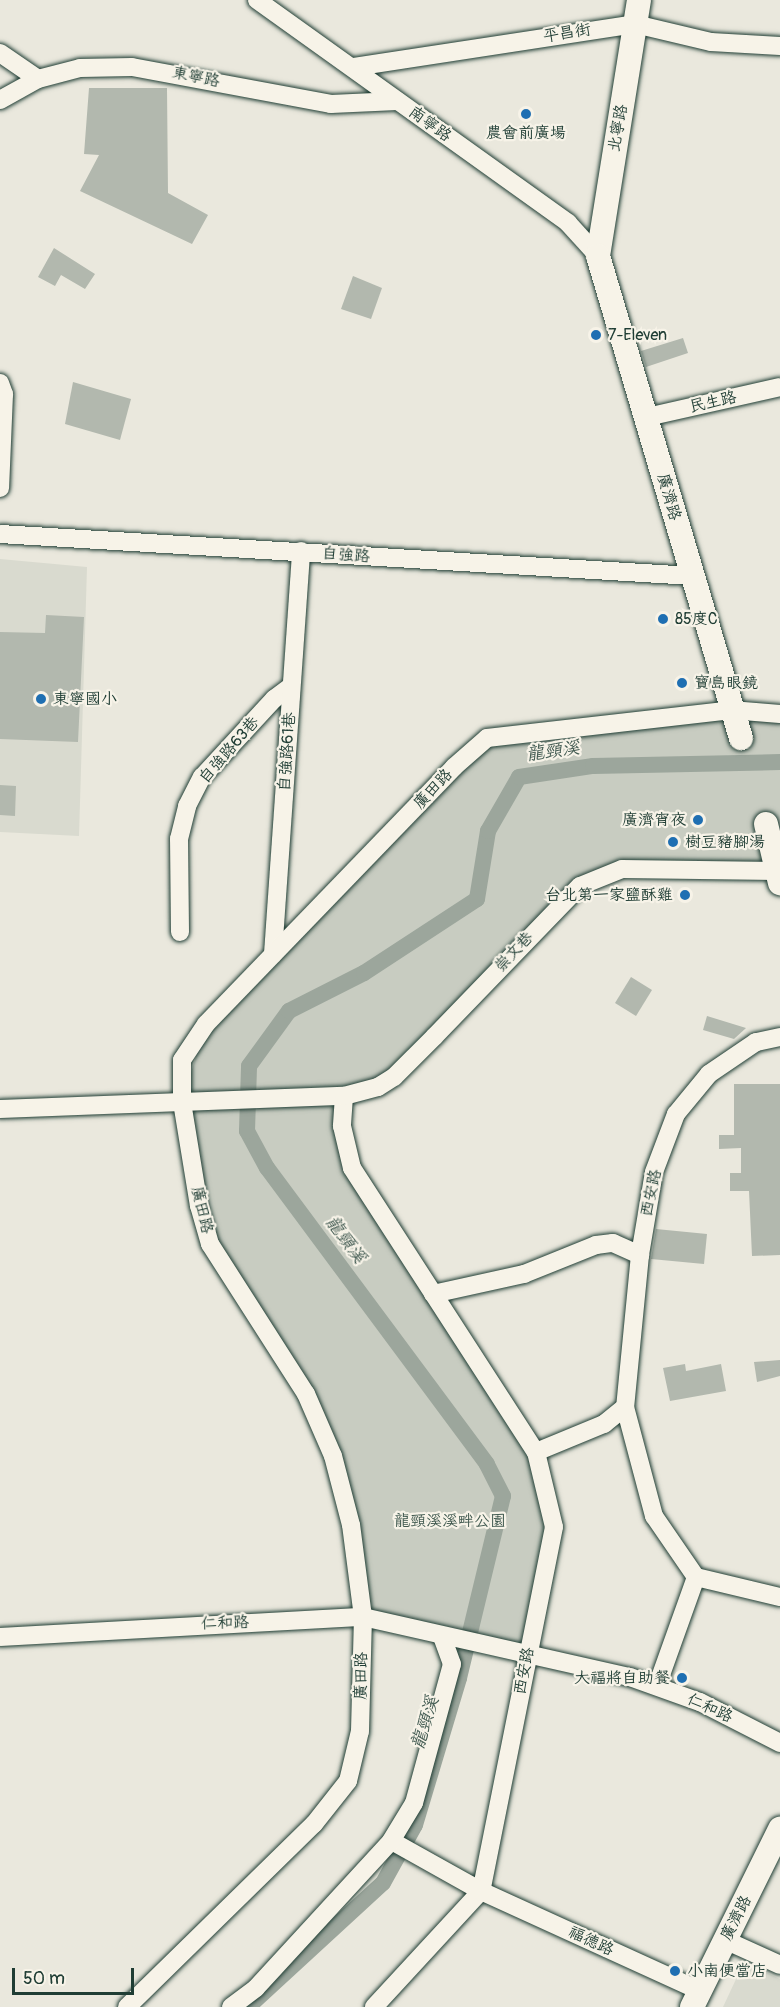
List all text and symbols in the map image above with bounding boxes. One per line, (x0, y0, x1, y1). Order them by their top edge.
street label: 平昌街 (542, 20, 592, 46)
street label: 東寧路 (171, 63, 221, 91)
street label: 南寧路 (405, 102, 455, 146)
street label: 北寧路 (604, 103, 632, 153)
marker: 農會前廣場 (519, 107, 533, 121)
place label: 農會前廣場 (486, 123, 566, 143)
place label: 7-Eleven (608, 325, 667, 345)
marker: 7-Eleven (589, 328, 603, 342)
street label: 民生路 (687, 387, 739, 417)
street label: 廣濟路 (653, 471, 685, 523)
street label: 自強路 (321, 544, 371, 566)
place label: 85度C (675, 609, 718, 629)
marker: 85度C (656, 612, 670, 626)
place label: 寶島眼鏡 (694, 673, 758, 693)
marker: 寶島眼鏡 (675, 676, 689, 690)
place label: 東寧國小 (53, 689, 117, 709)
marker: 東寧國小 (34, 692, 48, 706)
street label: 自強路61巷 (275, 712, 299, 792)
street label: 自強路63巷 (195, 713, 263, 787)
water label: 龍頸溪 (525, 738, 581, 766)
street label: 廣田路 (410, 765, 456, 813)
place label: 廣濟宵夜 (622, 810, 686, 830)
marker: 廣濟宵夜 (691, 813, 705, 827)
place label: 樹豆豬腳湯 (685, 832, 765, 852)
marker: 樹豆豬腳湯 (666, 835, 680, 849)
place label: 台北第一家鹽酥雞 (545, 885, 673, 905)
marker: 台北第一家鹽酥雞 (678, 888, 692, 902)
street label: 崇文巷 (491, 928, 537, 976)
street label: 西安路 (637, 1168, 665, 1218)
street label: 廣田路 (187, 1184, 217, 1236)
water label: 龍頸溪 (320, 1212, 370, 1268)
park label: 龍頸溪溪畔公園 (394, 1511, 506, 1531)
street label: 仁和路 (201, 1613, 249, 1633)
street label: 西安路 (510, 1646, 538, 1696)
street label: 廣田路 (351, 1652, 371, 1700)
place label: 大福將自助餐 (574, 1668, 670, 1688)
marker: 大福將自助餐 (675, 1671, 689, 1685)
street label: 仁和路 (684, 1689, 736, 1727)
water label: 龍頸溪 (408, 1694, 444, 1752)
street label: 廣濟路 (717, 1892, 755, 1944)
street label: 福德路 (565, 1922, 617, 1960)
scale bar (15, 1956, 136, 1994)
place label: 小南便當店 (687, 1961, 767, 1981)
marker: 小南便當店 (668, 1964, 682, 1978)
text: 50 m (23, 1967, 65, 1990)

